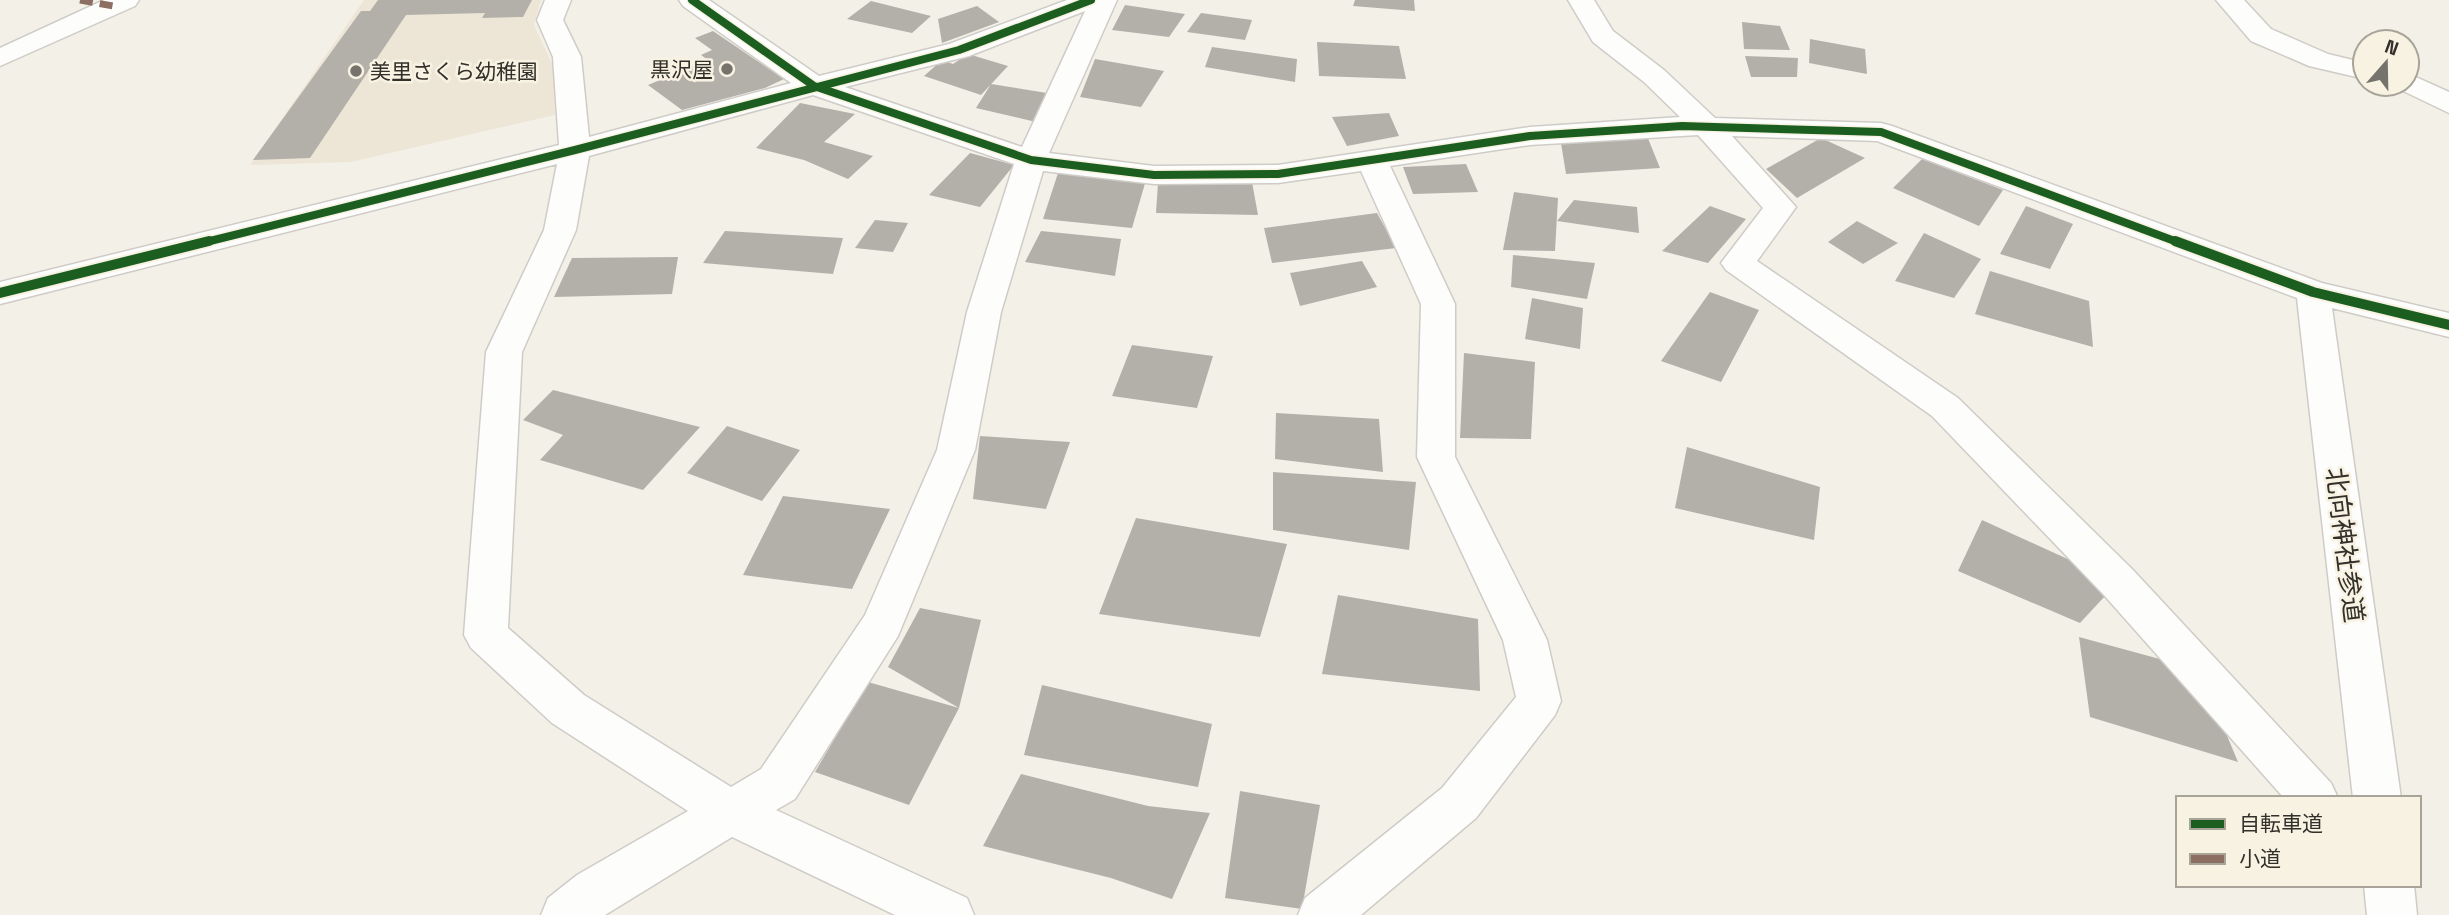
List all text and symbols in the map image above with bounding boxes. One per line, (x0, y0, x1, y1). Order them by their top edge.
north arrow (2351, 28, 2421, 98)
text: N (2381, 34, 2402, 61)
place label: 黒沢屋 (650, 56, 713, 83)
place label: 美里さくら幼稚園 (370, 58, 538, 85)
marker: 黒沢屋 (719, 61, 735, 77)
marker: 美里さくら幼稚園 (348, 63, 364, 79)
street label: 北向神社参道 (2319, 466, 2371, 624)
legend (2176, 796, 2421, 887)
text: 自転車道 (2239, 810, 2323, 837)
text: 小道 (2239, 845, 2281, 872)

